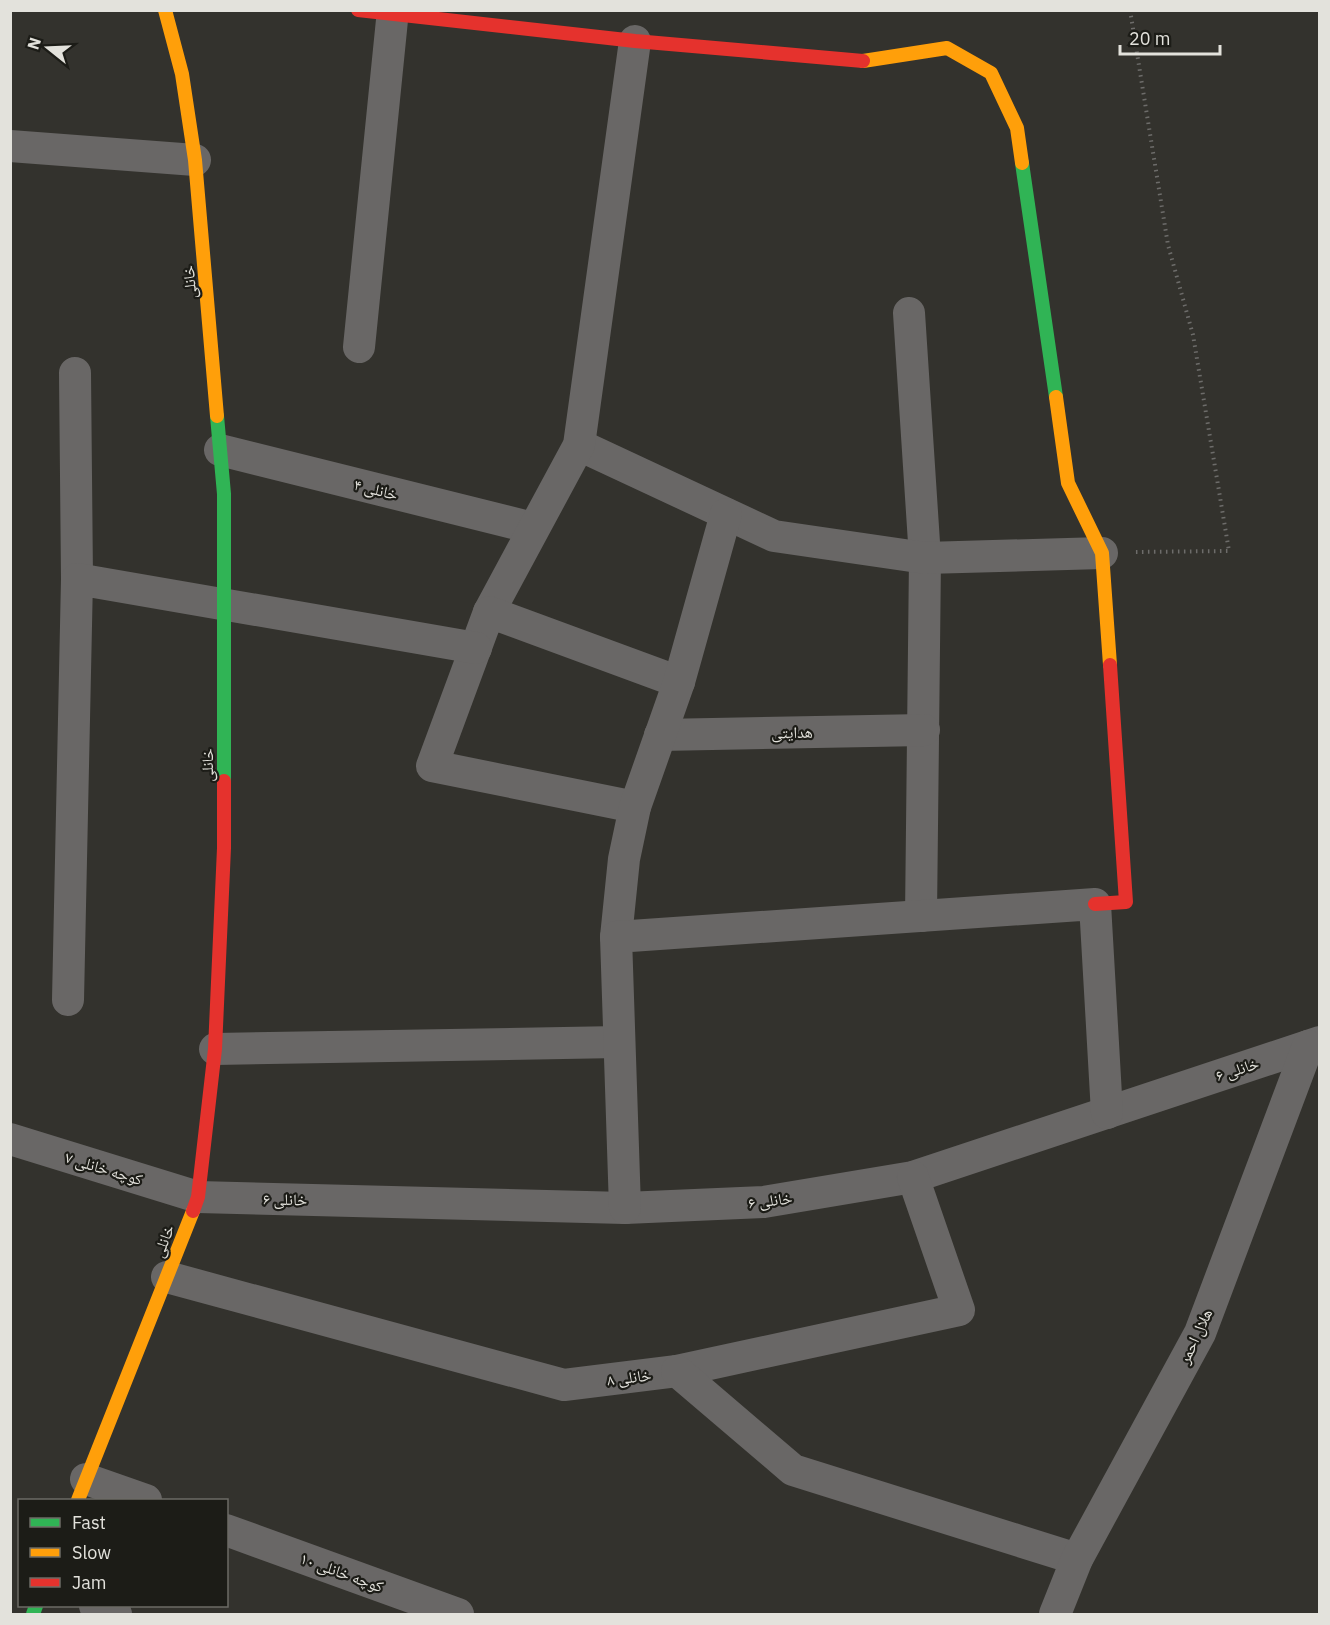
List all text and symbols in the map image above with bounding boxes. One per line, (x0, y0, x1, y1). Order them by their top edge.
north arrow (18, 18, 78, 78)
scale bar (1120, 18, 1220, 56)
text: 20 m (1129, 27, 1171, 50)
text: N (22, 35, 45, 52)
street label: خانلی (178, 264, 201, 300)
street label: خانلی ۴ (352, 474, 400, 505)
street label: هدایتی (771, 722, 813, 743)
street label: خانلی (197, 748, 218, 782)
street label: خانلی ۶ (1213, 1053, 1262, 1086)
street label: کوچه خانلی ۷ (63, 1147, 145, 1190)
street label: خانلی ۶ (747, 1187, 793, 1214)
street label: خانلی ۶ (263, 1189, 307, 1210)
street label: خانلی (148, 1222, 179, 1261)
street label: هلال احمر (1173, 1305, 1217, 1368)
street label: خانلی ۸ (606, 1364, 652, 1391)
legend (18, 1499, 228, 1607)
text: Fast (72, 1511, 106, 1534)
text: Slow (72, 1541, 111, 1564)
street label: کوچه خانلی ۱۰ (297, 1548, 387, 1597)
text: Jam (72, 1571, 107, 1594)

